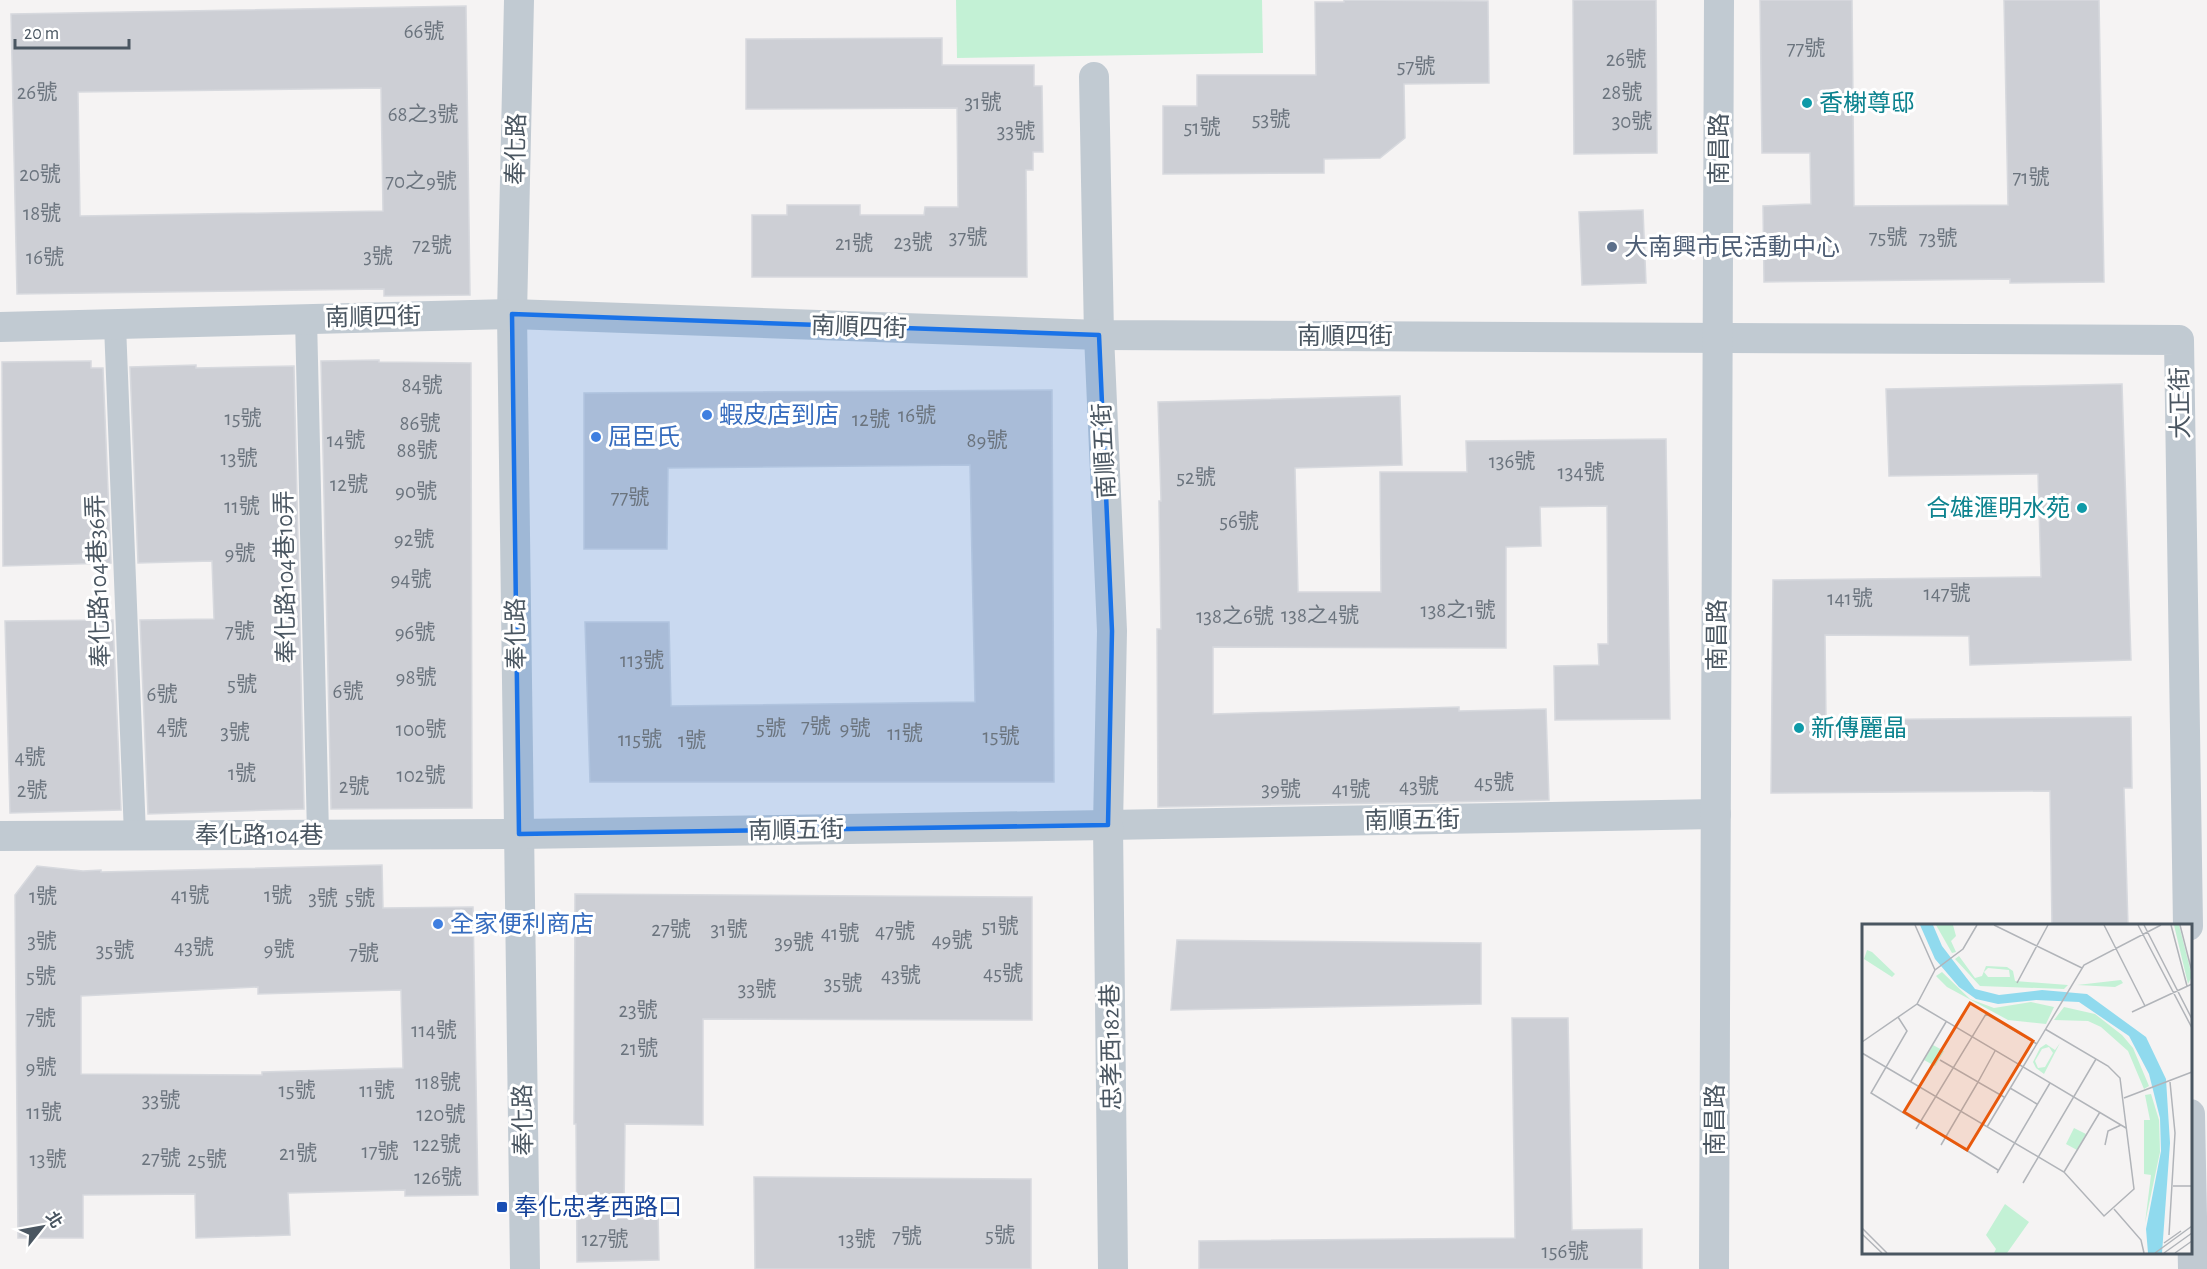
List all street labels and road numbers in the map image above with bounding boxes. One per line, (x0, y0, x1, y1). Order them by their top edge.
street label: 奉化路 (502, 113, 530, 185)
street label: 南昌路 (1706, 113, 1732, 185)
street label: 南順四街 (325, 303, 421, 331)
street label: 南順四街 (811, 312, 907, 342)
street label: 南順四街 (1297, 323, 1393, 349)
street label: 大正街 (2166, 367, 2194, 439)
street label: 南順五街 (1089, 402, 1119, 500)
street label: 奉化路104巷10弄 (270, 490, 300, 664)
street label: 奉化路104巷36弄 (82, 494, 114, 668)
street label: 奉化路 (502, 598, 530, 670)
street label: 南昌路 (1704, 599, 1730, 671)
street label: 南順五街 (1364, 806, 1460, 834)
street label: 南順五街 (748, 816, 844, 844)
street label: 奉化路104巷 (195, 822, 323, 848)
street label: 忠孝西182巷 (1097, 984, 1125, 1110)
street label: 奉化路 (509, 1084, 537, 1156)
street label: 南昌路 (1702, 1084, 1728, 1156)

